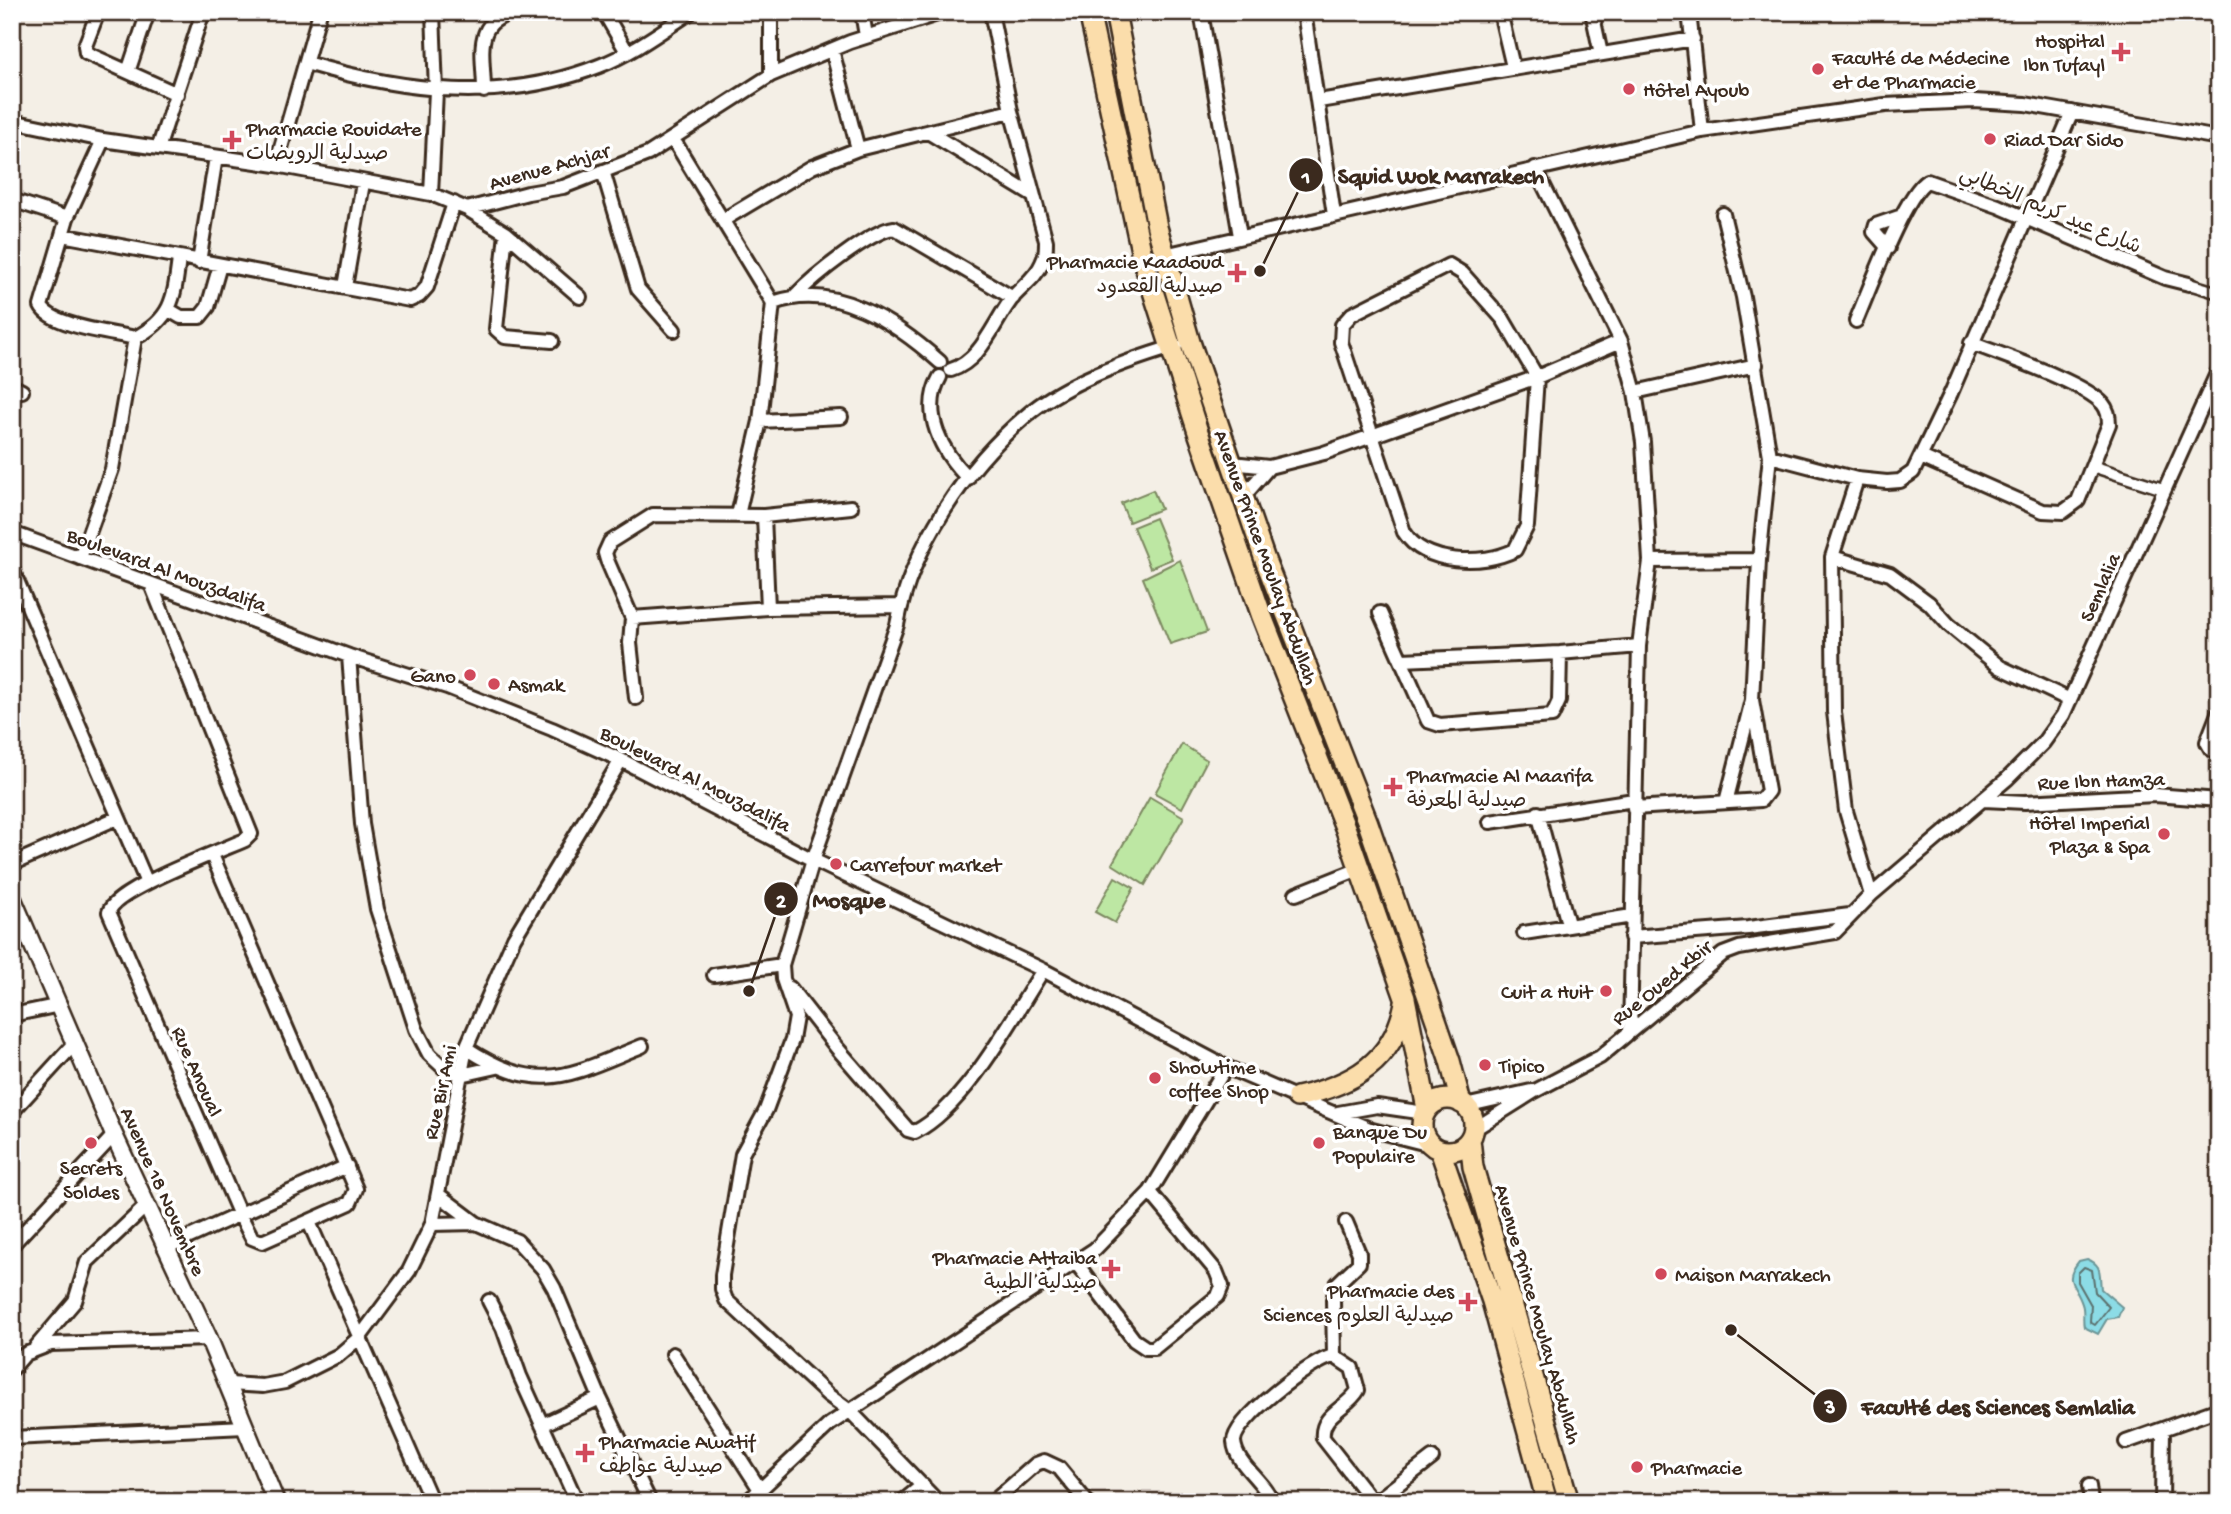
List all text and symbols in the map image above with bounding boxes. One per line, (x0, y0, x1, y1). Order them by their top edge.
place label: Hospital Ibn Tufayl (2023, 31, 2105, 80)
marker: Hospital Ibn Tufayl (2111, 42, 2131, 62)
place label: Faculté de Médecine et de Pharmacie (1831, 48, 2011, 97)
marker: Faculté de Médecine et de Pharmacie (1810, 61, 1826, 77)
place label: Hôtel Ayoub (1643, 80, 1749, 105)
marker: Hôtel Ayoub (1621, 81, 1637, 97)
place label: Pharmacie Rouidate صيدلية الرويضات (245, 119, 423, 168)
place label: Riad Dar Sido (2004, 130, 2124, 155)
marker: Riad Dar Sido (1982, 131, 1998, 147)
marker: Pharmacie Rouidate صيدلية الرويضات (224, 132, 240, 148)
street label: Avenue Achjar (487, 140, 615, 198)
callout: Squid Wok Marrakech (1288, 153, 1558, 197)
street label: شارع عبد كريم الخطابي (1954, 163, 2144, 264)
text: Squid Wok Marrakech (1338, 165, 1545, 192)
text: 1 (1301, 167, 1310, 192)
place label: Pharmacie Kaadoud صيدلية القعدود (1046, 252, 1225, 301)
marker: Pharmacie Kaadoud صيدلية القعدود (1229, 265, 1245, 281)
street label: Avenue Prince Moulay Abdullah (1206, 427, 1322, 689)
street label: Boulevard Al Mouzdalifa (62, 524, 270, 620)
street label: Semlalia (2076, 549, 2129, 627)
place label: Gano (410, 666, 456, 691)
marker: Gano (462, 667, 478, 683)
place label: Asmak (508, 675, 567, 700)
marker: Asmak (486, 676, 502, 692)
street label: Boulevard Al Mouzdalifa (594, 722, 795, 841)
place label: Pharmacie Al Maarifa صيدلية المعرفة (1406, 766, 1594, 815)
street label: Rue Ibn Hamza (2037, 769, 2166, 798)
marker: Pharmacie Al Maarifa صيدلية المعرفة (1385, 779, 1401, 795)
place label: Hôtel Imperial Plaza & Spa (2029, 813, 2151, 862)
marker: Hôtel Imperial Plaza & Spa (2156, 826, 2172, 842)
place label: Carrefour market (850, 855, 1004, 880)
marker: Carrefour market (828, 856, 844, 872)
callout: Mosque (764, 877, 900, 921)
text: Mosque (813, 889, 887, 916)
text: 2 (776, 891, 787, 916)
street label: Rue Oued Kbir (1608, 936, 1720, 1033)
place label: Cuit a Huit (1501, 982, 1594, 1007)
marker: Cuit a Huit (1598, 983, 1614, 999)
street label: Rue Anoual (164, 1023, 226, 1121)
street label: Rue Bir Ami (420, 1043, 465, 1142)
place label: Tipico (1498, 1056, 1545, 1081)
place label: Showtime coffee Shop (1169, 1057, 1269, 1106)
marker: Tipico (1477, 1057, 1493, 1073)
marker: Showtime coffee Shop (1147, 1070, 1163, 1086)
street label: Avenue 18 Novembre (112, 1104, 210, 1282)
place label: Banque Du Populaire (1332, 1122, 1427, 1171)
marker: Secrets Soldes (83, 1135, 99, 1151)
marker: Banque Du Populaire (1311, 1135, 1327, 1151)
place label: Secrets Soldes (60, 1158, 123, 1207)
street label: Avenue Prince Moulay Abdullah (1486, 1182, 1585, 1448)
place label: Pharmacie Attaiba صيدلية الطيبة (931, 1248, 1098, 1297)
marker: Pharmacie Attaiba صيدلية الطيبة (1103, 1261, 1119, 1277)
place label: Maison Marrakech (1675, 1265, 1831, 1290)
marker: Maison Marrakech (1653, 1266, 1669, 1282)
place label: Pharmacie des Sciences صيدلية العلوم (1263, 1281, 1455, 1330)
marker: Pharmacie des Sciences صيدلية العلوم (1460, 1294, 1476, 1310)
callout: Faculté des Sciences Semlalia (1812, 1384, 2149, 1428)
text: Faculté des Sciences Semlalia (1860, 1396, 2136, 1423)
text: 3 (1824, 1397, 1836, 1422)
place label: Pharmacie Awatif صيدلية عواطف (598, 1432, 756, 1481)
marker: Pharmacie Awatif صيدلية عواطف (577, 1445, 593, 1461)
place label: Pharmacie (1650, 1458, 1743, 1483)
marker: Pharmacie (1629, 1459, 1645, 1475)

